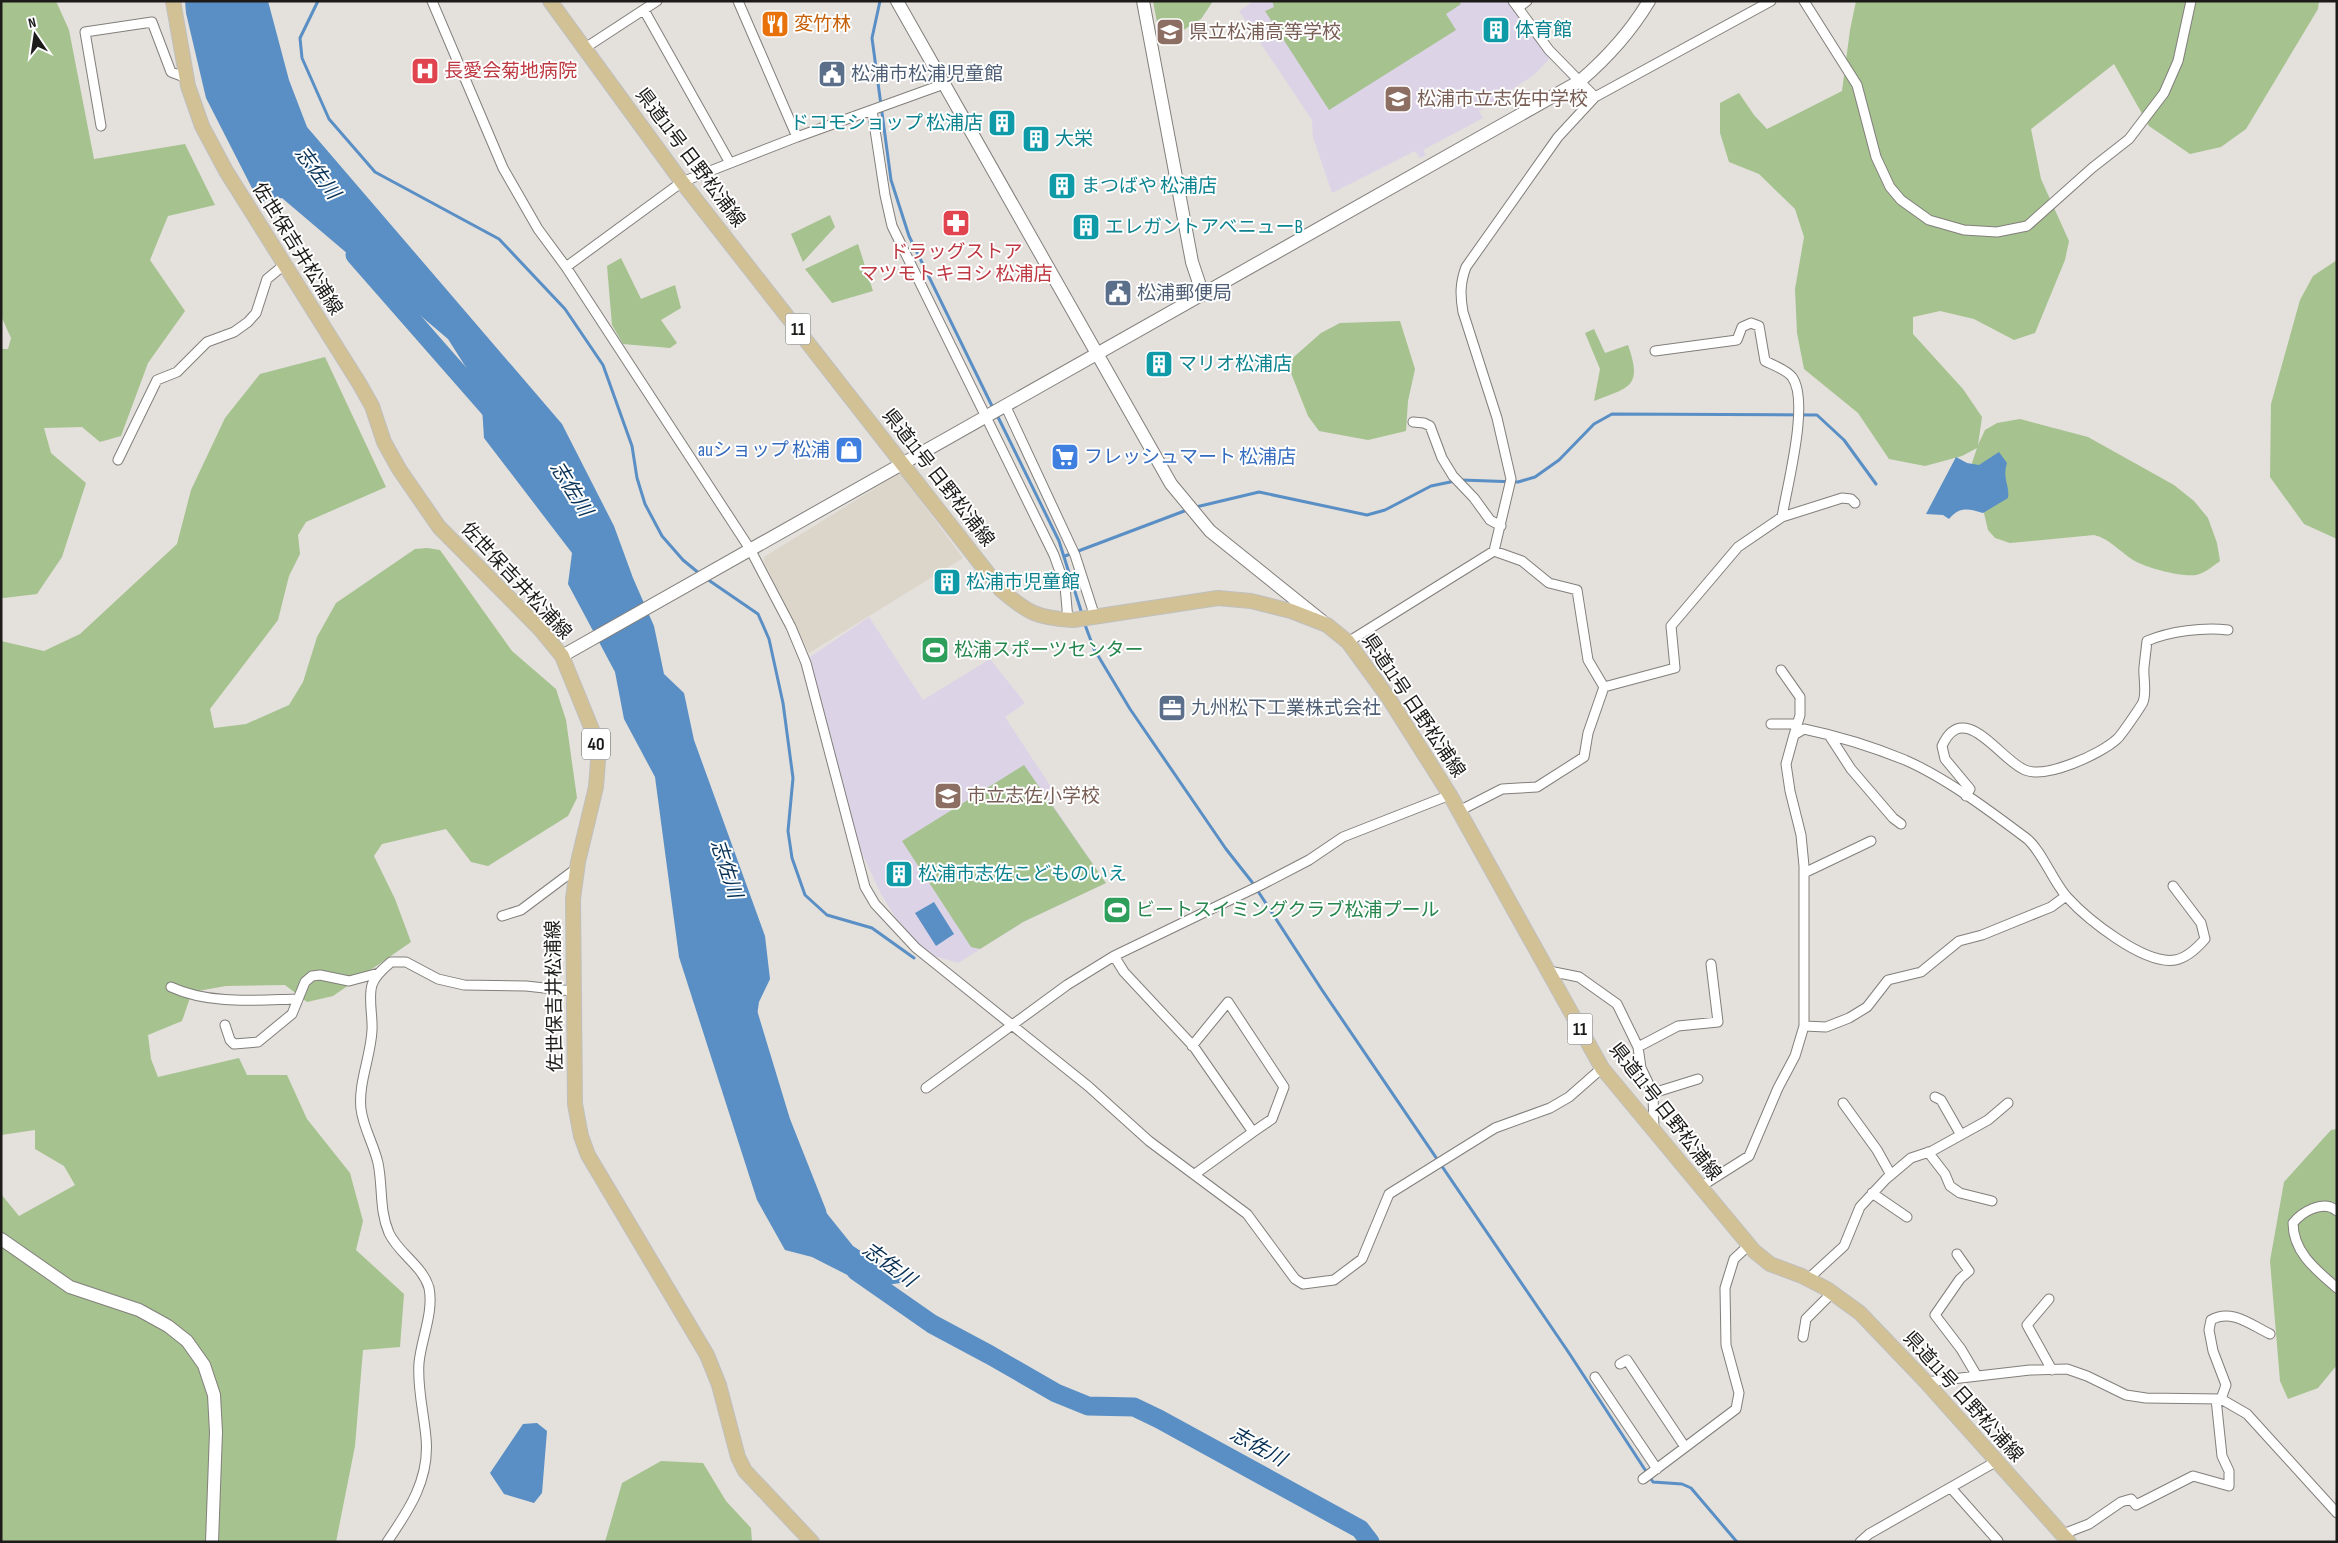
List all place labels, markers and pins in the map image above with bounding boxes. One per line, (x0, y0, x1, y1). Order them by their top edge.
restaurant icon: 変竹林 (760, 9, 790, 39)
place label: 変竹林 (794, 13, 851, 36)
building icon: 体育館 (1481, 15, 1511, 45)
school or university icon: 県立松浦高等学校 (1155, 17, 1185, 47)
place label: 体育館 (1515, 19, 1572, 42)
place label: 県立松浦高等学校 (1189, 21, 1341, 44)
hospital icon: 長愛会菊地病院 (410, 56, 440, 86)
public building icon: 松浦市松浦児童館 (817, 59, 847, 89)
place label: 長愛会菊地病院 (444, 60, 577, 83)
place label: 松浦市松浦児童館 (851, 63, 1003, 86)
school or university icon: 松浦市立志佐中学校 (1383, 84, 1413, 114)
place label: 松浦市立志佐中学校 (1417, 88, 1588, 111)
building icon: ドコモショップ 松浦店 (987, 108, 1017, 138)
place label: ドコモショップ 松浦店 (790, 112, 983, 135)
building icon: 大栄 (1021, 124, 1051, 154)
place label: 大栄 (1055, 128, 1093, 151)
building icon: まつばや 松浦店 (1047, 171, 1077, 201)
place label: まつばや 松浦店 (1081, 175, 1217, 198)
pharmacy icon: ドラッグストア マツモトキヨシ 松浦店 (941, 208, 971, 238)
building icon: エレガントアベニューB (1071, 212, 1101, 242)
place label: エレガントアベニューB (1105, 216, 1303, 239)
place label: ドラッグストア マツモトキヨシ 松浦店 (859, 241, 1053, 286)
public building icon: 松浦郵便局 (1103, 278, 1133, 308)
place label: 松浦郵便局 (1137, 282, 1232, 305)
building icon: マリオ松浦店 (1144, 349, 1174, 379)
place label: マリオ松浦店 (1178, 353, 1292, 376)
shop icon: auショップ 松浦 (834, 435, 864, 465)
place label: auショップ 松浦 (698, 439, 830, 462)
supermarket icon: フレッシュマート 松浦店 (1050, 442, 1080, 472)
place label: フレッシュマート 松浦店 (1084, 446, 1296, 469)
building icon: 松浦市児童館 (932, 567, 962, 597)
place label: 松浦市児童館 (966, 571, 1080, 594)
sports icon: 松浦スポーツセンター (920, 635, 950, 665)
place label: 松浦スポーツセンター (954, 639, 1144, 662)
office icon: 九州松下工業株式会社 (1157, 693, 1187, 723)
place label: 九州松下工業株式会社 (1191, 697, 1381, 720)
school or university icon: 市立志佐小学校 (933, 781, 963, 811)
place label: 市立志佐小学校 (967, 785, 1100, 808)
building icon: 松浦市志佐こどものいえ (884, 859, 914, 889)
place label: 松浦市志佐こどものいえ (918, 863, 1127, 886)
sports icon: ビートスイミングクラブ松浦プール (1102, 895, 1132, 925)
place label: ビートスイミングクラブ松浦プール (1136, 899, 1440, 922)

